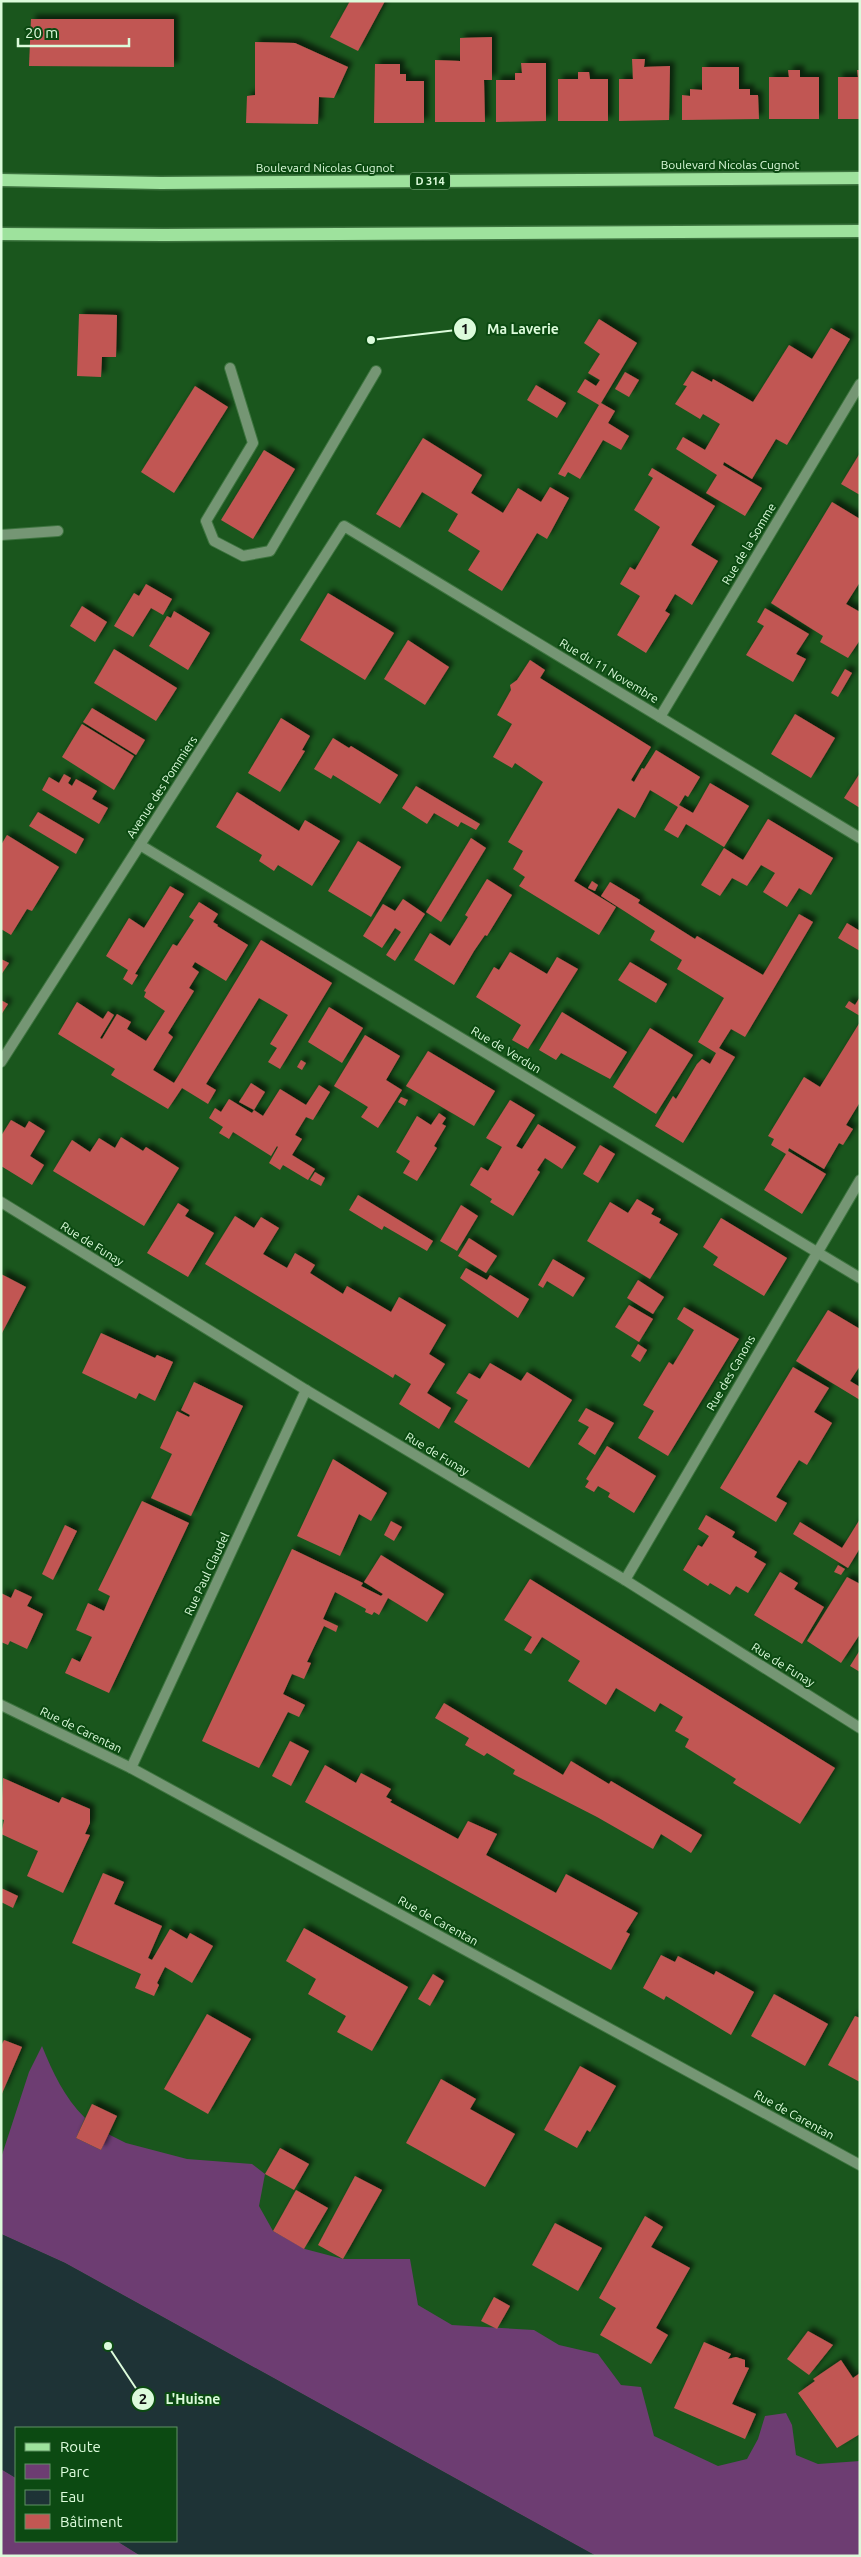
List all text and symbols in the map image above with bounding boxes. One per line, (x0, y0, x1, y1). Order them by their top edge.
scale bar (18, 15, 129, 47)
text: 20 m (25, 24, 58, 41)
street label: Boulevard Nicolas Cugnot (661, 158, 800, 171)
street label: Boulevard Nicolas Cugnot (256, 161, 395, 174)
road number: D 314 (410, 172, 450, 190)
callout: Ma Laverie (452, 314, 569, 343)
text: 1 (461, 320, 469, 337)
text: Ma Laverie (487, 321, 559, 337)
street label: Rue de la Somme (719, 501, 778, 587)
street label: Rue du 11 Novembre (557, 636, 661, 705)
street label: Avenue des Pommiers (124, 733, 199, 840)
street label: Rue de Verdun (469, 1024, 544, 1076)
street label: Rue de Funay (58, 1219, 126, 1268)
street label: Rue des Canons (704, 1333, 757, 1413)
street label: Rue de Funay (403, 1429, 472, 1478)
street label: Rue Paul Claudel (182, 1530, 231, 1617)
street label: Rue de Funay (749, 1640, 817, 1689)
street label: Rue de Carentan (38, 1704, 124, 1755)
street label: Rue de Carentan (396, 1893, 480, 1948)
street label: Rue de Carentan (752, 2087, 836, 2142)
callout: L'Huisne (131, 2384, 231, 2413)
text: 2 (139, 2390, 147, 2407)
text: L'Huisne (166, 2391, 220, 2407)
legend (15, 2427, 178, 2542)
text: Route (60, 2438, 101, 2455)
text: Parc (60, 2463, 89, 2480)
text: Eau (60, 2488, 85, 2505)
text: Bâtiment (60, 2513, 123, 2530)

